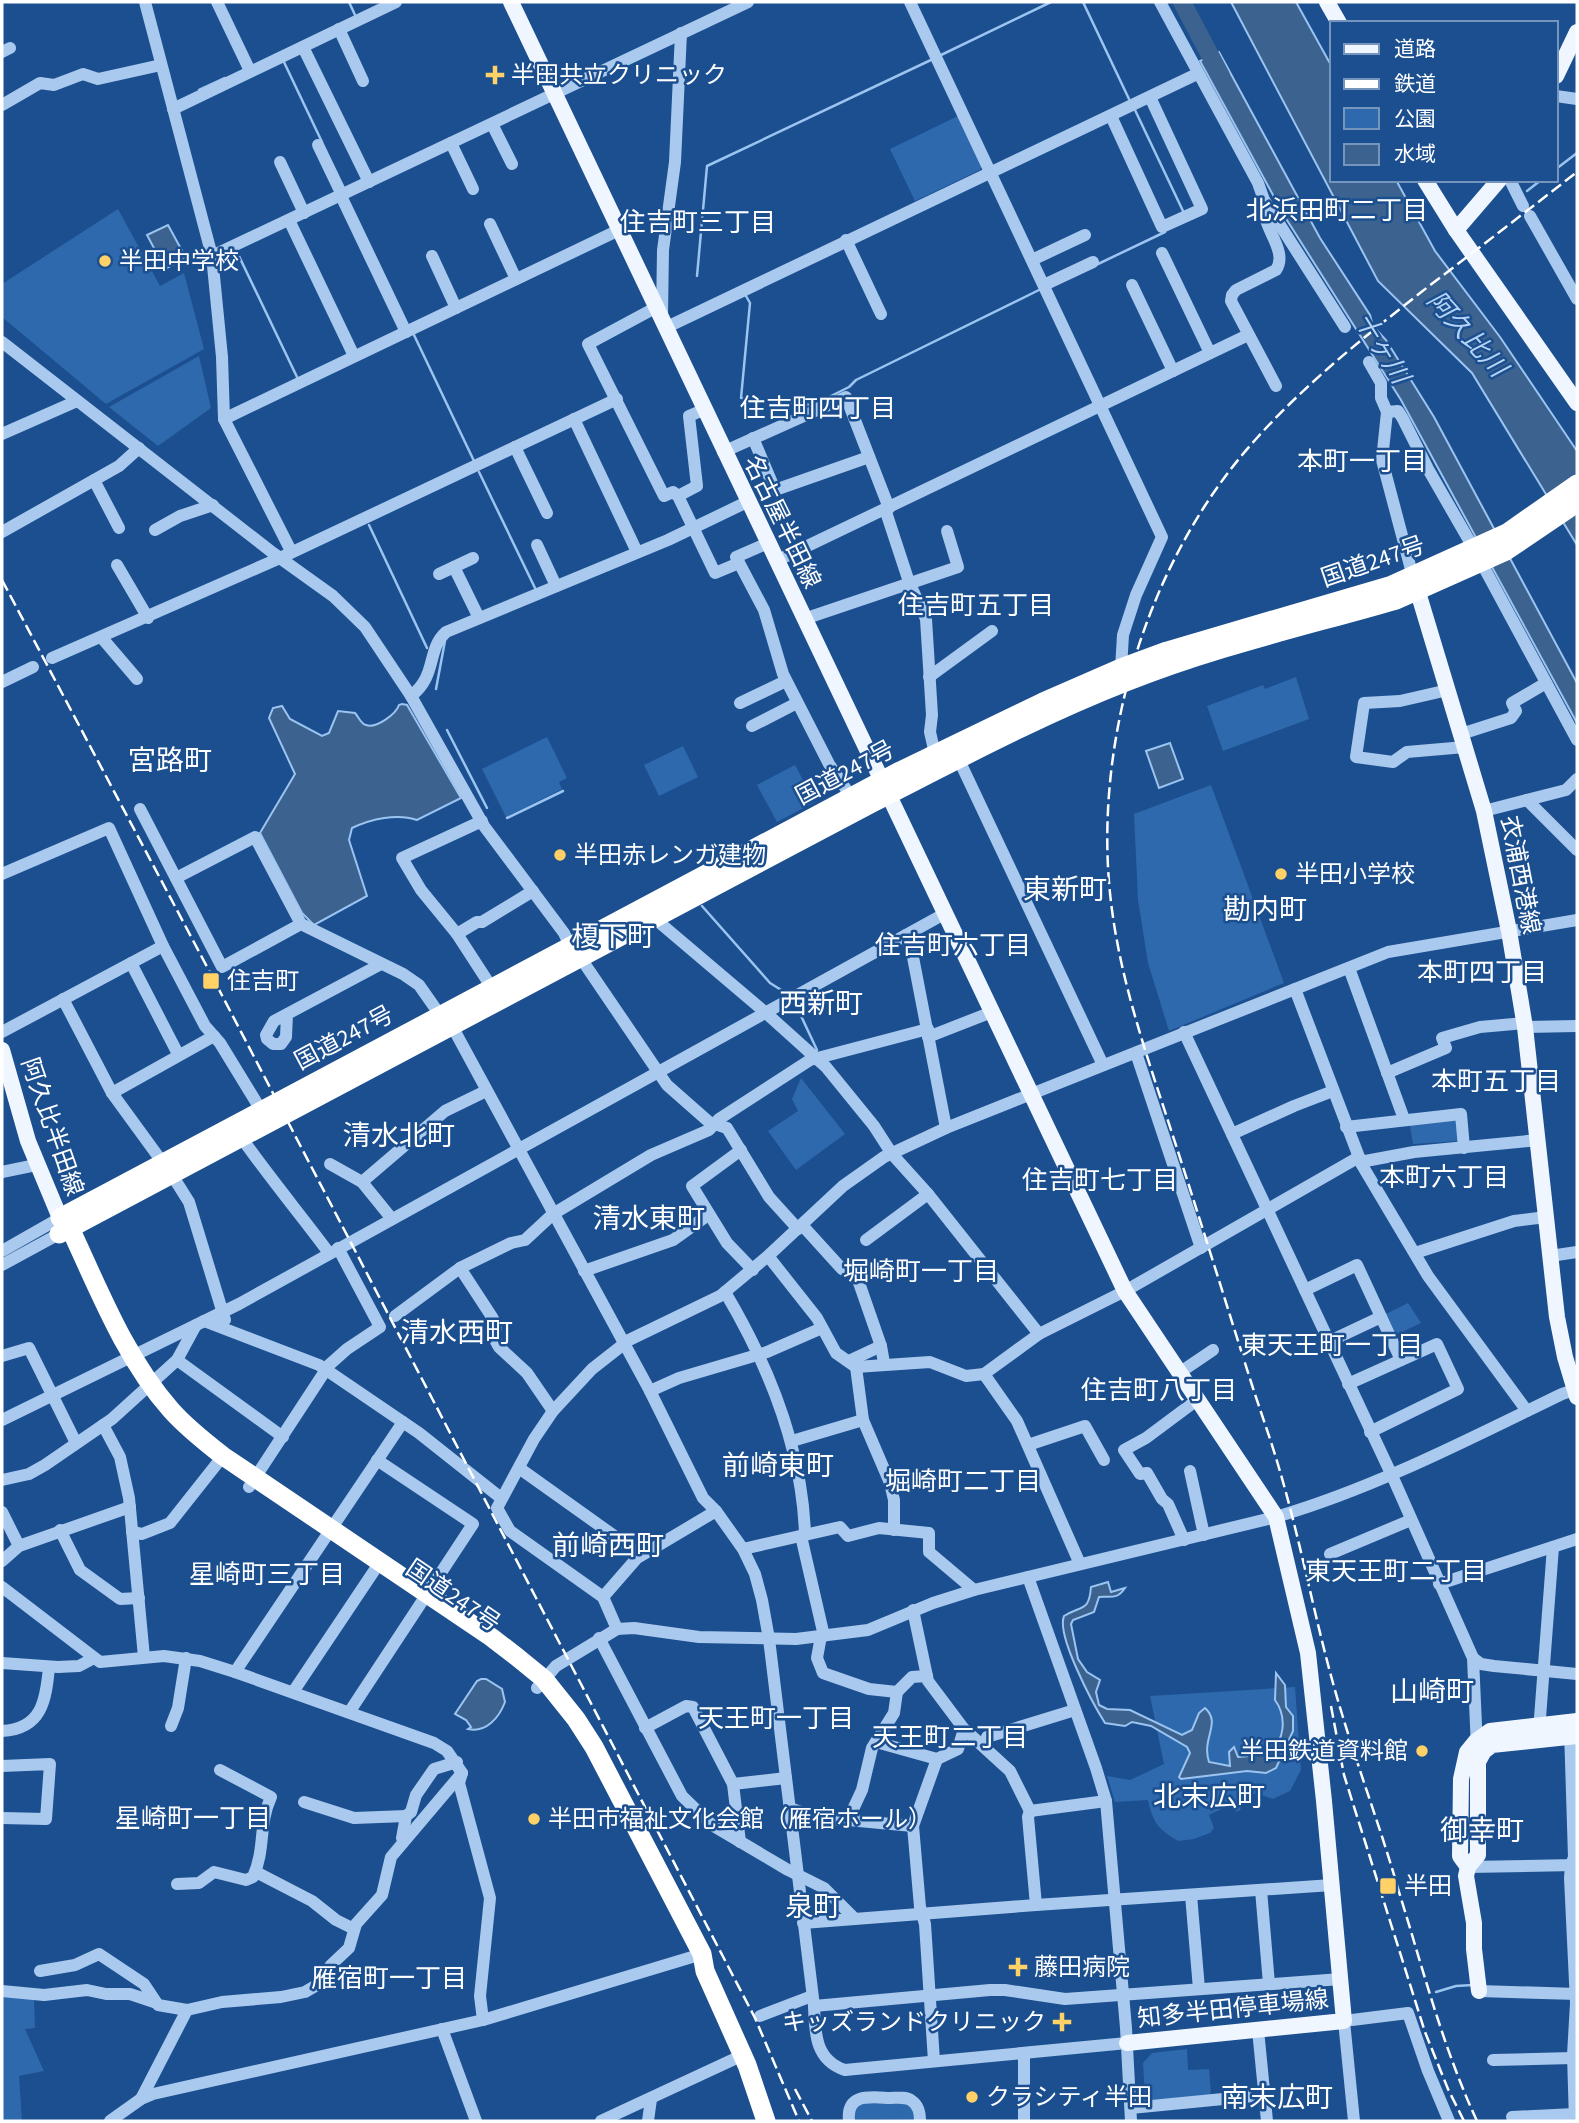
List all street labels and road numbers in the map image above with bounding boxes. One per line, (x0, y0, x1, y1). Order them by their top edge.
street label: 名古屋半田線 (735, 450, 829, 594)
street label: 国道247号 (1316, 528, 1430, 596)
street label: 国道247号 (789, 732, 901, 814)
street label: 衣浦西港線 (1491, 813, 1549, 937)
street label: 国道247号 (288, 997, 400, 1079)
street label: 阿久比半田線 (12, 1053, 92, 1201)
street label: 国道247号 (399, 1551, 507, 1641)
street label: 知多半田停車場線 (1136, 1982, 1330, 2036)

